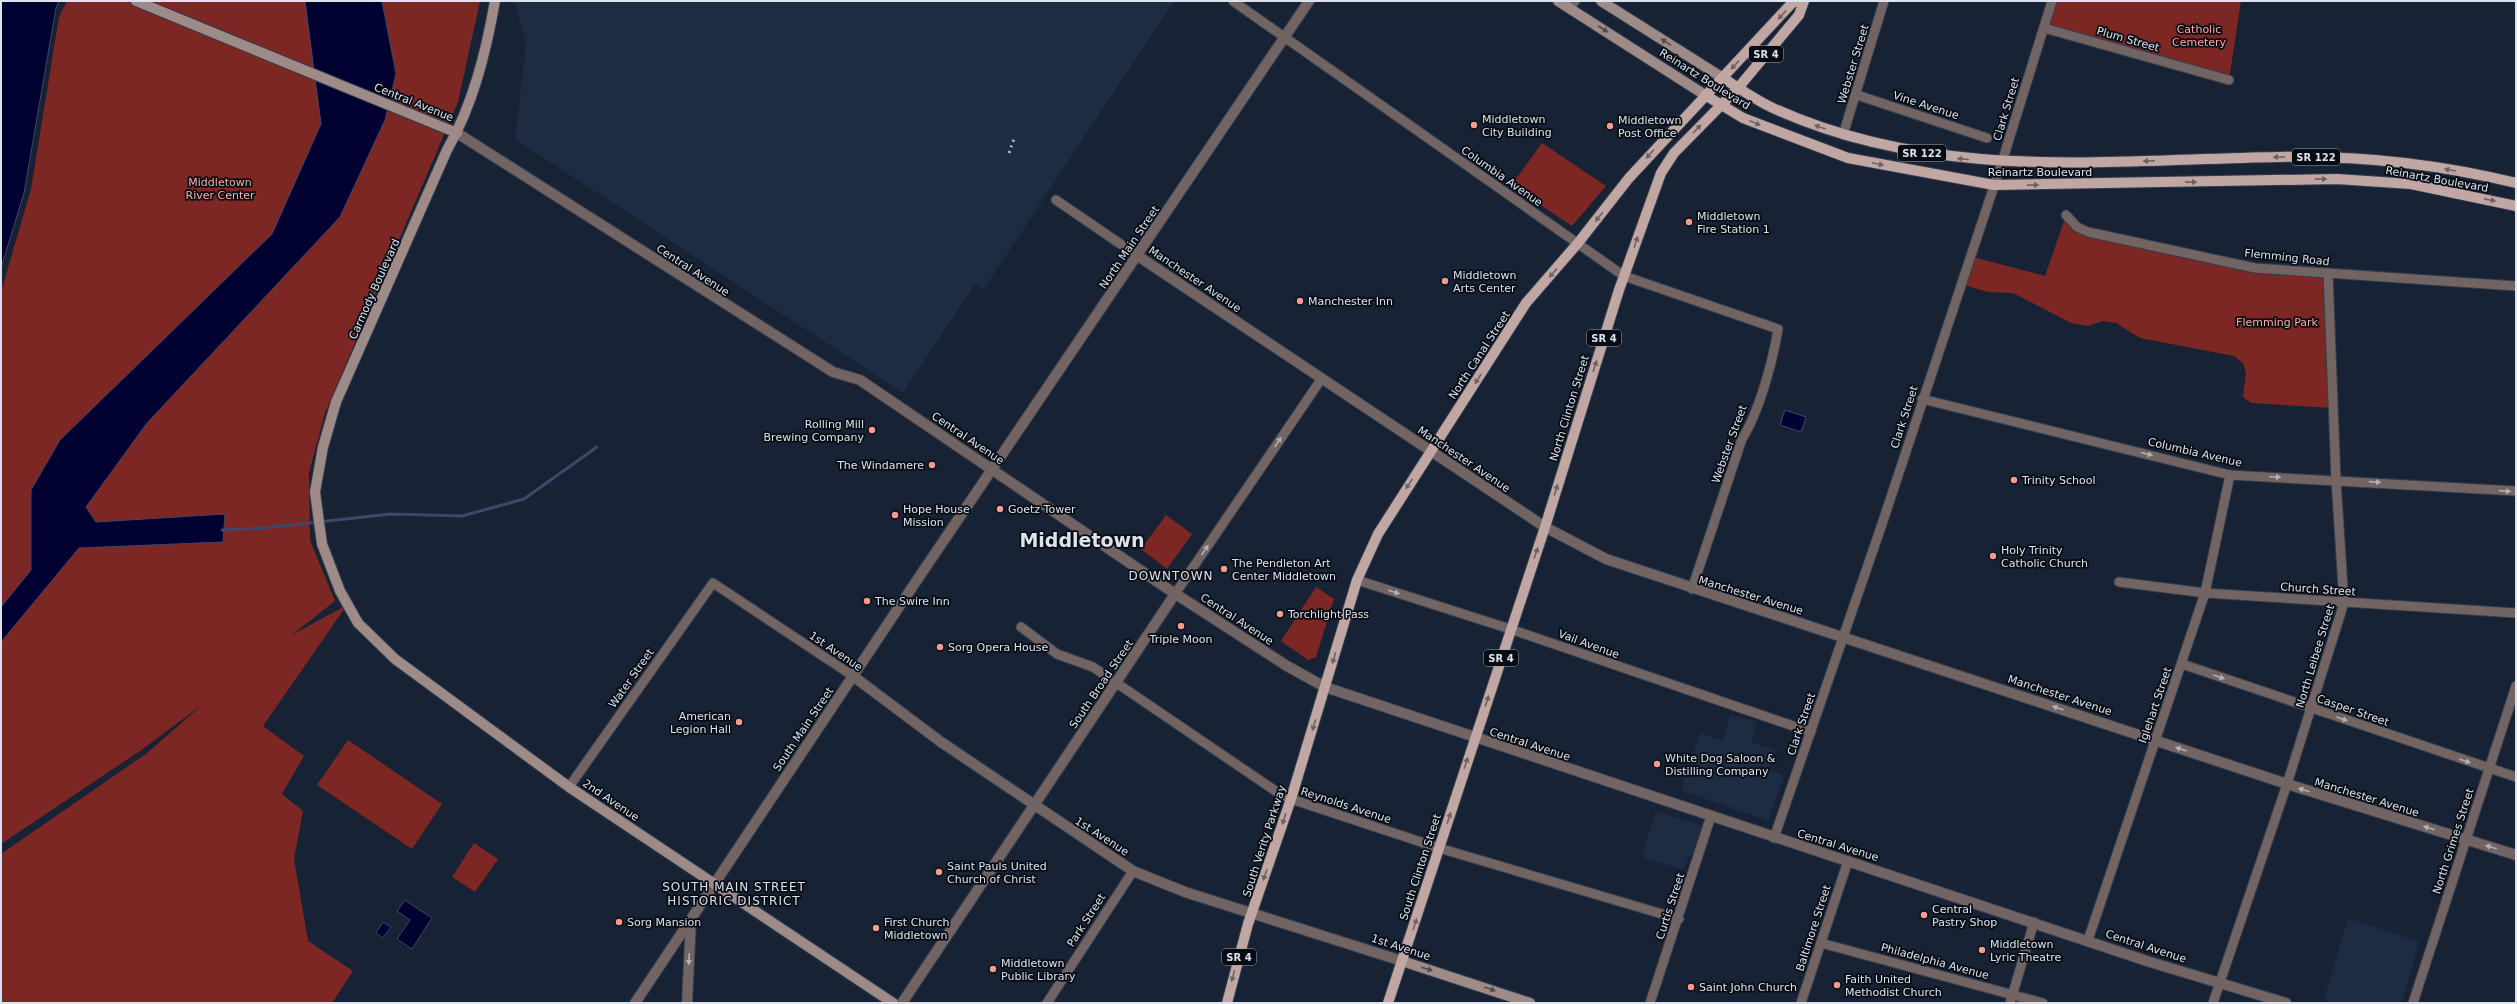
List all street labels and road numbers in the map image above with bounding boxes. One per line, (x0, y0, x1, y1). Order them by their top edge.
street label: Webster Street (1835, 22, 1872, 105)
street label: Plum Street (2095, 24, 2161, 55)
street label: Reinartz Boulevard (1657, 46, 1752, 113)
road number: SR 4 (1749, 46, 1783, 62)
street label: Clark Street (1991, 75, 2022, 142)
street label: Central Avenue (372, 81, 456, 124)
street label: Vine Avenue (1891, 89, 1961, 122)
street label: Columbia Avenue (1459, 143, 1545, 209)
road number: SR 122 (1898, 145, 1946, 161)
road number: SR 122 (2292, 149, 2340, 165)
street label: Reinartz Boulevard (2384, 164, 2489, 195)
street label: Reinartz Boulevard (1988, 166, 2092, 179)
street label: North Main Street (1097, 203, 1162, 291)
street label: Carmody Boulevard (346, 237, 403, 342)
street label: Central Avenue (654, 242, 732, 299)
street label: Manchester Avenue (1146, 244, 1244, 315)
street label: Flemming Road (2244, 247, 2330, 268)
street label: North Canal Street (1446, 308, 1513, 402)
road number: SR 4 (1587, 330, 1621, 346)
street label: North Clinton Street (1547, 353, 1592, 463)
street label: Clark Street (1888, 383, 1921, 450)
street label: Webster Street (1709, 403, 1750, 485)
street label: Central Avenue (929, 409, 1007, 468)
street label: Manchester Avenue (1415, 424, 1513, 495)
street label: Columbia Avenue (2147, 435, 2243, 470)
street label: Manchester Avenue (1697, 573, 1805, 618)
street label: Church Street (2280, 580, 2357, 599)
street label: Central Avenue (1198, 591, 1276, 648)
street label: North Leibee Street (2294, 602, 2338, 709)
street label: Vail Avenue (1557, 627, 1621, 662)
street label: 1st Avenue (807, 629, 865, 674)
street label: South Broad Street (1067, 637, 1136, 731)
street label: Water Street (606, 646, 657, 710)
road number: SR 4 (1484, 650, 1518, 666)
street label: Iglehart Street (2136, 665, 2175, 745)
street label: Manchester Avenue (2006, 672, 2114, 719)
street label: South Main Street (770, 684, 837, 774)
street label: Clark Street (1785, 691, 1818, 757)
street label: Casper Street (2315, 692, 2391, 729)
street label: Central Avenue (1488, 725, 1572, 764)
street label: Manchester Avenue (2313, 775, 2421, 820)
street label: 2nd Avenue (580, 777, 642, 824)
street label: South Verity Parkway (1240, 783, 1289, 899)
street label: Reynolds Avenue (1299, 785, 1393, 826)
street label: North Grimes Street (2430, 786, 2477, 896)
street label: South Clinton Street (1397, 812, 1444, 922)
street label: 1st Avenue (1072, 814, 1131, 859)
street label: Central Avenue (1796, 827, 1880, 864)
street label: Curtis Street (1654, 871, 1688, 941)
street label: Baltimore Street (1793, 883, 1834, 973)
street label: Park Street (1064, 891, 1109, 949)
street label: Central Avenue (2104, 927, 2188, 966)
street label: 1st Avenue (1370, 932, 1432, 963)
street label: Philadelphia Avenue (1879, 941, 1991, 982)
road number: SR 4 (1222, 949, 1256, 965)

